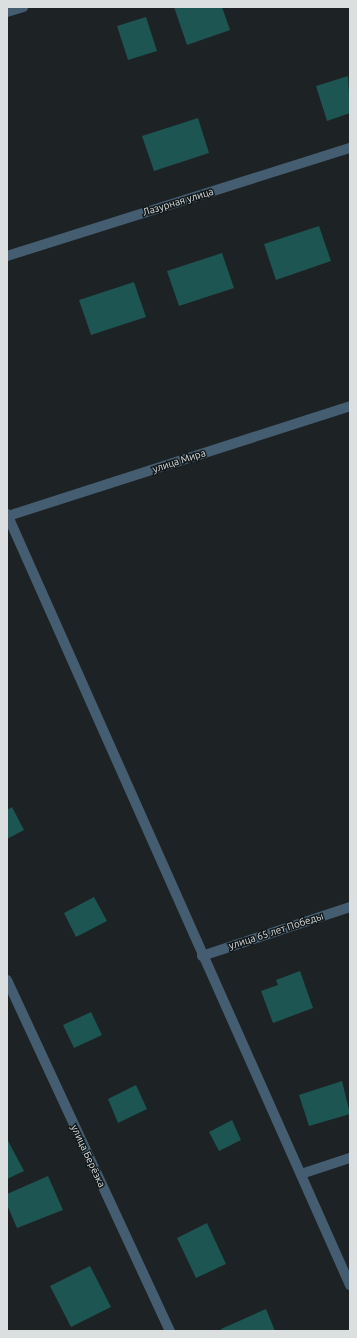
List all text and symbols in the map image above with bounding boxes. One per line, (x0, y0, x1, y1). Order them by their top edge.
street label: Лазурная улица (141, 186, 215, 218)
street label: улица Мира (151, 447, 207, 475)
street label: улица 65 лет Победы (227, 910, 325, 952)
street label: улица Берёзка (68, 1123, 108, 1189)

